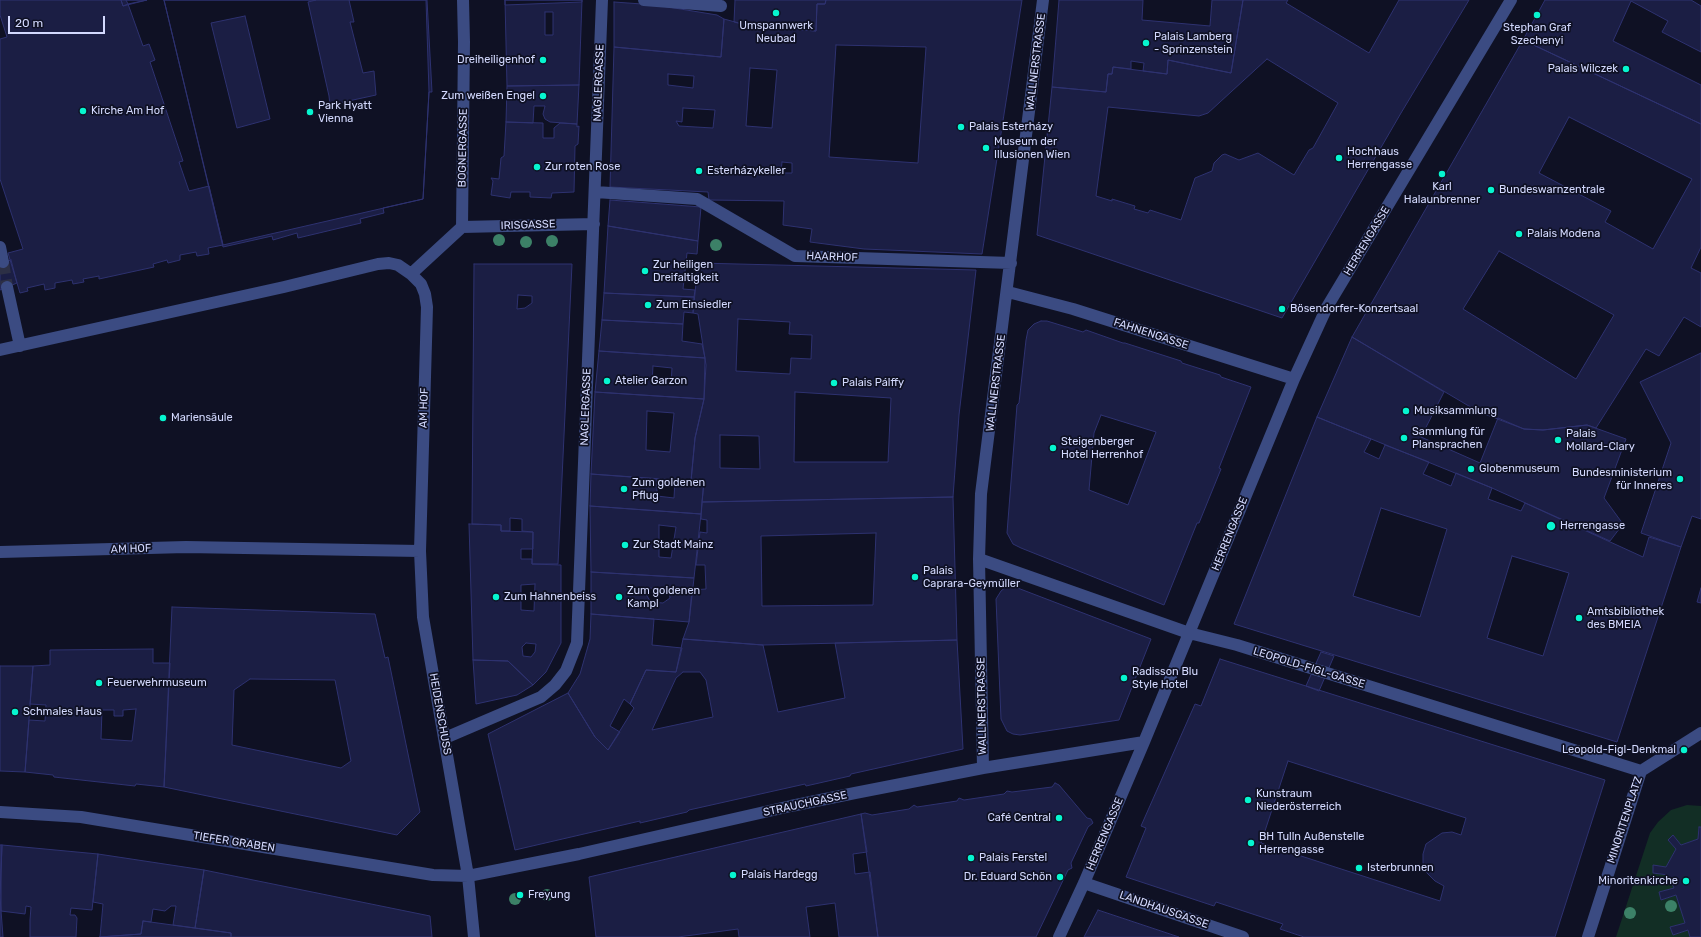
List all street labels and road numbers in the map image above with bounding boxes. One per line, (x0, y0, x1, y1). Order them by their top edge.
street label: WALLNERSTRASSE (1023, 13, 1049, 111)
street label: NAGLERGASSE (591, 44, 607, 122)
street label: BOGNERGASSE (456, 109, 470, 187)
street label: HERRENGASSE (1341, 204, 1393, 278)
street label: IRISGASSE (500, 217, 556, 233)
street label: HAARHOF (806, 250, 858, 264)
street label: FAHNENGASSE (1112, 316, 1190, 352)
street label: WALLNERSTRASSE (983, 334, 1009, 432)
street label: NAGLERGASSE (578, 368, 594, 446)
street label: AM HOF (417, 388, 431, 428)
street label: HERRENGASSE (1209, 495, 1251, 573)
street label: AM HOF (111, 542, 151, 556)
street label: LEOPOLD-FIGL-GASSE (1251, 645, 1367, 691)
street label: WALLNERSTRASSE (975, 657, 989, 755)
street label: HEIDENSCHUSS (426, 672, 454, 756)
street label: MINORITENPLATZ (1605, 775, 1645, 865)
street label: STRAUCHGASSE (762, 789, 848, 819)
street label: HERRENGASSE (1084, 795, 1126, 873)
street label: TIEFER GRABEN (192, 829, 276, 855)
street label: LANDHAUSGASSE (1118, 889, 1210, 931)

